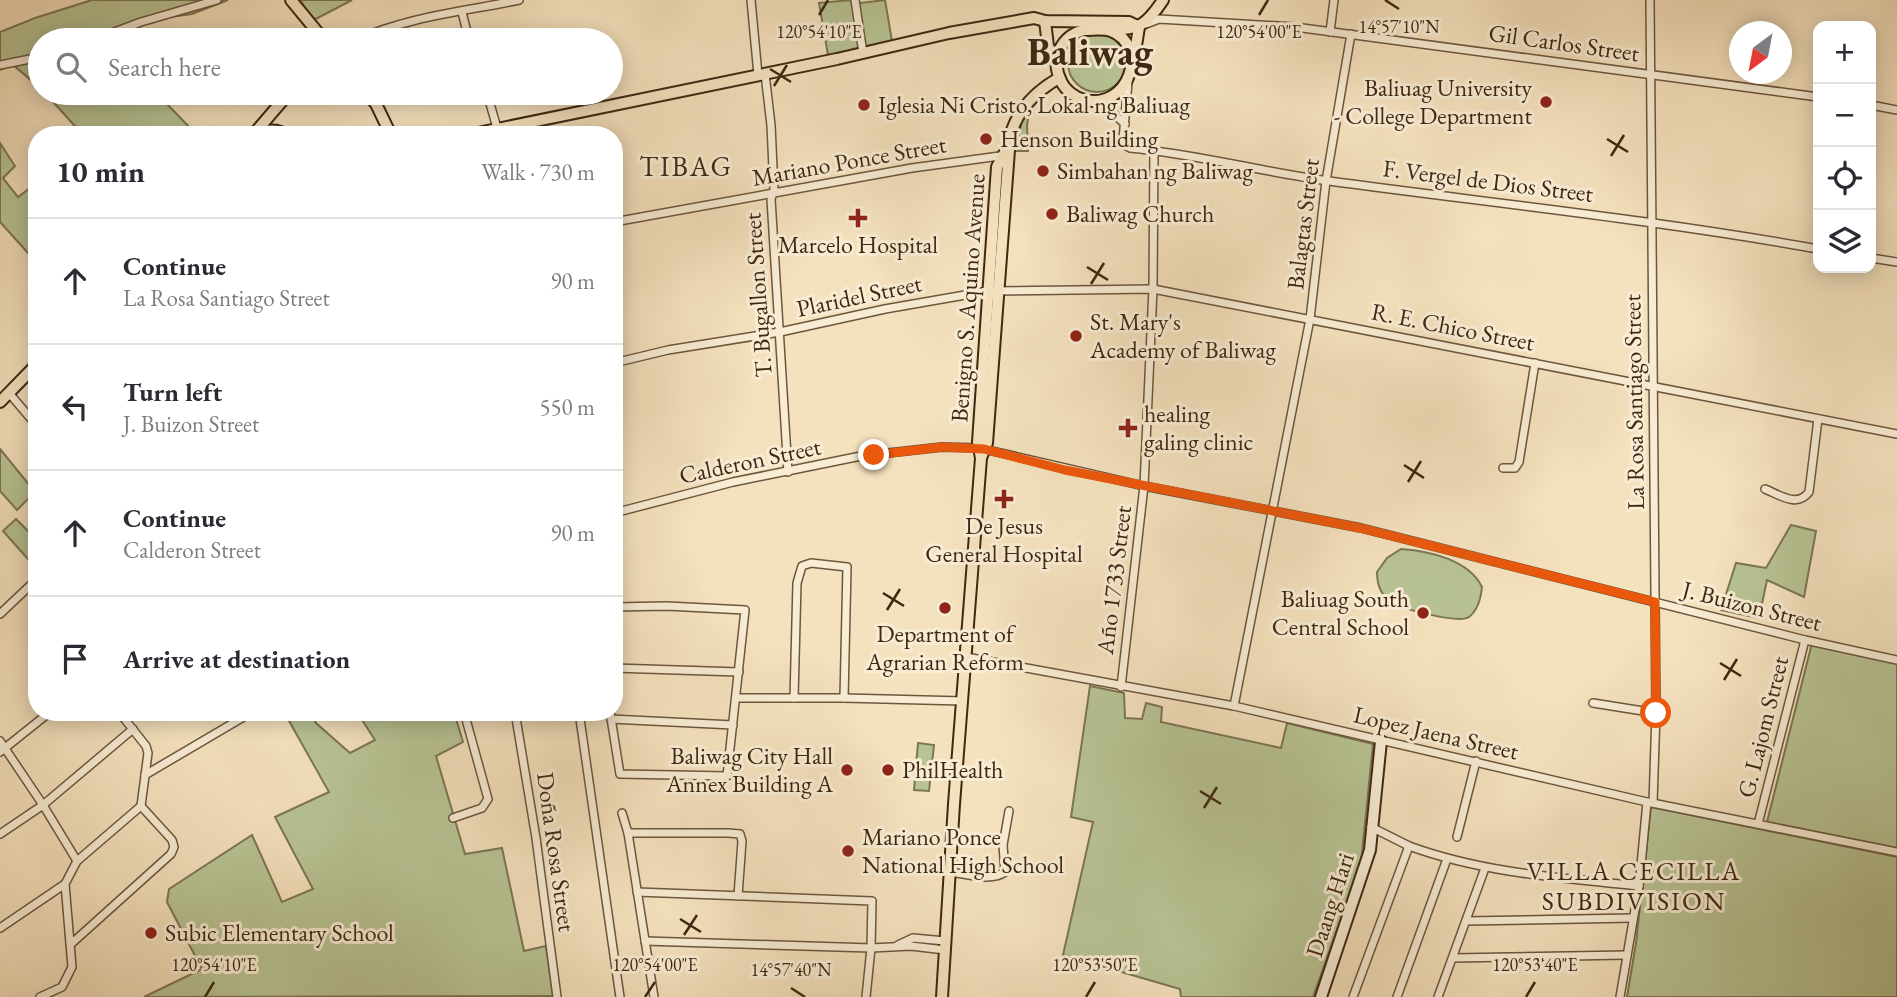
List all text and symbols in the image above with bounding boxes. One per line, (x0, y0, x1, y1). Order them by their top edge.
text: 14°57'10"N (1359, 15, 1440, 38)
street label: Gil Carlos Street (1487, 17, 1642, 68)
text: 120°54'10"E (776, 20, 862, 43)
text: 120°54'00"E (1216, 20, 1302, 43)
north arrow (1729, 21, 1792, 84)
map controls (1813, 21, 1876, 273)
button: + (1813, 21, 1876, 84)
district label: Baliwag (1027, 27, 1154, 76)
search box (28, 28, 623, 105)
icon: search (52, 48, 90, 86)
text: Search here (108, 50, 221, 84)
place label: Baliuag University - College Department (1334, 72, 1532, 131)
button: − (1813, 84, 1876, 147)
place label: Iglesia Ni Cristo, Lokal ng Baliuag (878, 89, 1191, 120)
marker: Baliuag University - College Department (1538, 94, 1554, 110)
marker: Iglesia Ni Cristo, Lokal ng Baliuag (856, 97, 872, 113)
place label: Henson Building (1000, 123, 1159, 154)
street label: Mariano Ponce Street (750, 128, 949, 193)
marker: Henson Building (978, 131, 994, 147)
button: locate (1813, 147, 1876, 210)
district label: TIBAG (639, 148, 733, 184)
text: 10 min (56, 152, 145, 191)
street label: F. Vergel de Dios Street (1381, 152, 1595, 209)
place label: Simbahan ng Baliwag (1057, 155, 1253, 186)
street label: Balagtas Street (1279, 156, 1326, 291)
text: Walk · 730 m (481, 157, 595, 187)
marker: Simbahan ng Baliwag (1035, 163, 1051, 179)
street label: Benigno S. Aquino Avenue (943, 173, 992, 423)
place label: Baliwag Church (1066, 198, 1214, 229)
marker: Baliwag Church (1044, 206, 1060, 222)
marker: Marcelo Hospital (848, 208, 868, 228)
button: layers (1813, 210, 1876, 273)
street label: T. Bugallon Street (736, 211, 779, 378)
place label: Marcelo Hospital (778, 229, 938, 260)
text: Continue (123, 249, 226, 283)
icon: ahead (56, 262, 94, 300)
text: 90 m (550, 266, 595, 296)
street label: Plaridel Street (793, 267, 925, 324)
text: La Rosa Santiago Street (123, 283, 330, 313)
street label: La Rosa Santiago Street (1616, 293, 1651, 510)
street label: R. E. Chico Street (1369, 296, 1538, 358)
place label: St. Mary's Academy of Baliwag (1089, 306, 1276, 365)
marker: St. Mary's Academy of Baliwag (1068, 328, 1084, 344)
text: Turn left (123, 375, 222, 409)
icon: left (56, 388, 94, 426)
text: 550 m (539, 392, 595, 422)
place label: healing galing clinic (1144, 398, 1253, 457)
text: J. Buizon Street (123, 409, 259, 439)
marker: healing galing clinic (1118, 418, 1138, 438)
street label: Calderon Street (676, 430, 824, 491)
route end (858, 439, 889, 470)
marker: De Jesus General Hospital (994, 489, 1014, 509)
text: Continue (123, 501, 226, 535)
street label: Año 1733 Street (1089, 503, 1138, 657)
place label: De Jesus General Hospital (925, 510, 1083, 569)
icon: ahead (56, 514, 94, 552)
text: 90 m (550, 518, 595, 548)
text: Calderon Street (123, 535, 261, 565)
street label: J. Buizon Street (1677, 573, 1825, 638)
place label: Baliuag South Central School (1272, 583, 1409, 642)
marker: Department of Agrarian Reform (937, 600, 953, 616)
marker: Baliuag South Central School (1415, 605, 1431, 621)
place label: Department of Agrarian Reform (865, 618, 1024, 677)
icon: arrive (56, 640, 94, 678)
text: Arrive at destination (123, 642, 350, 676)
street label: G. Lajom Street (1730, 652, 1795, 801)
route start (1640, 697, 1671, 728)
street label: Lopez Jaena Street (1351, 698, 1522, 767)
place label: Baliwag City Hall Annex Building A (665, 740, 833, 799)
place label: PhilHealth (902, 754, 1003, 785)
marker: Baliwag City Hall Annex Building A (839, 762, 855, 778)
marker: PhilHealth (880, 762, 896, 778)
street label: Doña Rosa Street (530, 770, 583, 934)
place label: Mariano Ponce National High School (862, 821, 1064, 880)
marker: Mariano Ponce National High School (840, 843, 856, 859)
street label: Daang Hari (1298, 849, 1361, 961)
district label: VILLA CECILLA SUBDIVISION (1527, 854, 1741, 918)
place label: Subic Elementary School (165, 917, 394, 948)
marker: Subic Elementary School (143, 925, 159, 941)
text: 120°54'10"E (171, 953, 257, 976)
text: 120°54'00"E (612, 953, 698, 976)
text: 120°53'50"E (1052, 953, 1138, 976)
text: 120°53'40"E (1492, 953, 1578, 976)
text: 14°57'40"N (751, 958, 832, 981)

